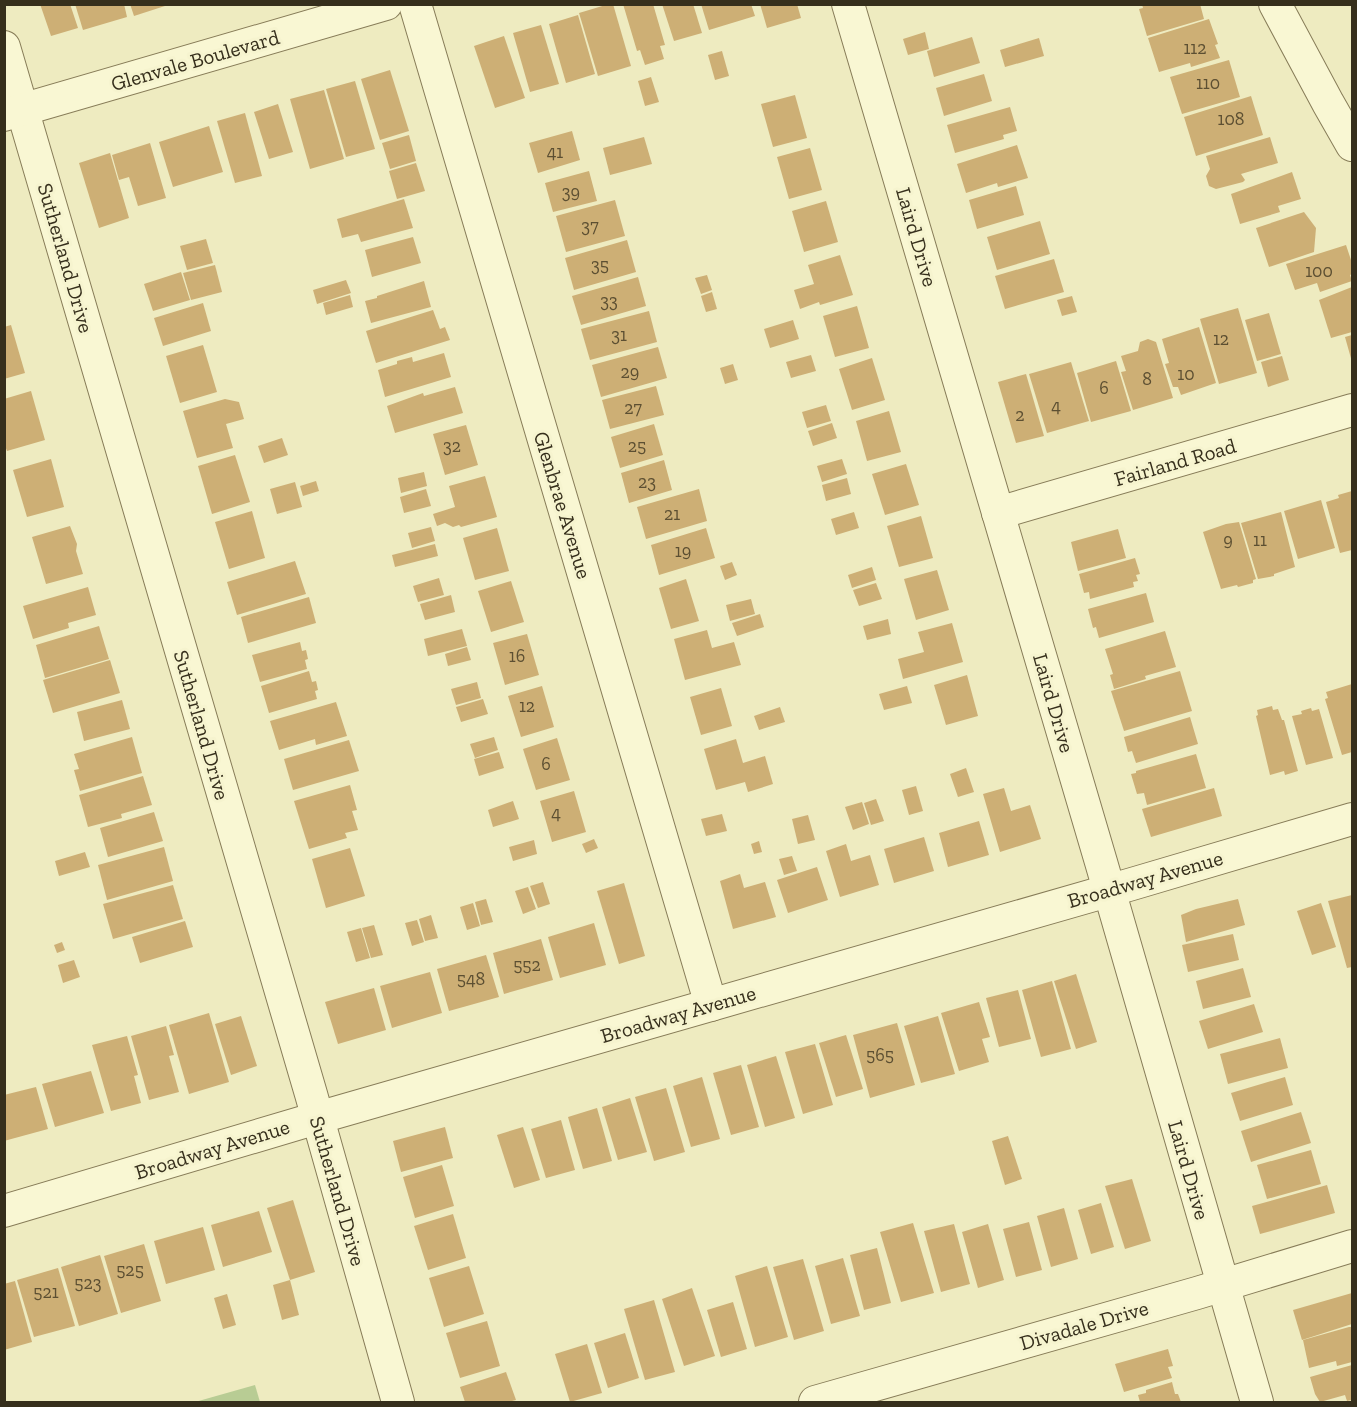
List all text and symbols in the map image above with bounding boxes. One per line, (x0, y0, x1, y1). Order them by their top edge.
street label: Glenvale Boulevard (108, 24, 283, 96)
house number: 112 (1183, 37, 1207, 59)
house number: 110 (1196, 72, 1220, 94)
house number: 108 (1218, 108, 1244, 130)
house number: 41 (547, 141, 563, 163)
street label: Sutherland Drive (33, 180, 99, 336)
house number: 39 (562, 181, 580, 203)
street label: Laird Drive (891, 185, 943, 290)
house number: 37 (581, 215, 599, 237)
house number: 35 (591, 254, 609, 276)
house number: 100 (1305, 260, 1333, 282)
house number: 33 (600, 290, 618, 312)
house number: 31 (611, 324, 627, 346)
house number: 12 (1213, 328, 1229, 350)
house number: 29 (621, 361, 639, 383)
house number: 10 (1177, 363, 1195, 385)
house number: 8 (1142, 368, 1152, 390)
house number: 6 (1099, 377, 1109, 399)
house number: 4 (1051, 395, 1061, 417)
house number: 27 (624, 397, 642, 419)
house number: 2 (1015, 404, 1025, 426)
street label: Glenbrae Avenue (529, 428, 597, 582)
street label: Fairland Road (1111, 433, 1239, 491)
house number: 32 (443, 435, 461, 457)
house number: 25 (628, 435, 646, 457)
house number: 23 (638, 471, 656, 493)
house number: 21 (664, 503, 680, 525)
house number: 9 (1223, 529, 1233, 551)
house number: 11 (1253, 529, 1267, 551)
house number: 19 (675, 540, 691, 562)
house number: 16 (509, 645, 525, 667)
street label: Sutherland Drive (169, 647, 235, 803)
street label: Laird Drive (1028, 651, 1080, 756)
house number: 12 (519, 695, 535, 717)
house number: 6 (541, 753, 551, 775)
house number: 4 (551, 802, 561, 824)
street label: Broadway Avenue (1064, 845, 1226, 913)
house number: 552 (513, 954, 541, 976)
house number: 548 (457, 968, 485, 990)
street label: Broadway Avenue (597, 980, 759, 1048)
house number: 565 (866, 1044, 894, 1066)
street label: Sutherland Drive (305, 1113, 371, 1269)
street label: Broadway Avenue (132, 1114, 292, 1184)
street label: Laird Drive (1163, 1118, 1215, 1223)
house number: 525 (116, 1259, 144, 1281)
house number: 523 (74, 1272, 102, 1294)
house number: 521 (33, 1281, 59, 1303)
street label: Divadale Drive (1017, 1295, 1151, 1355)

